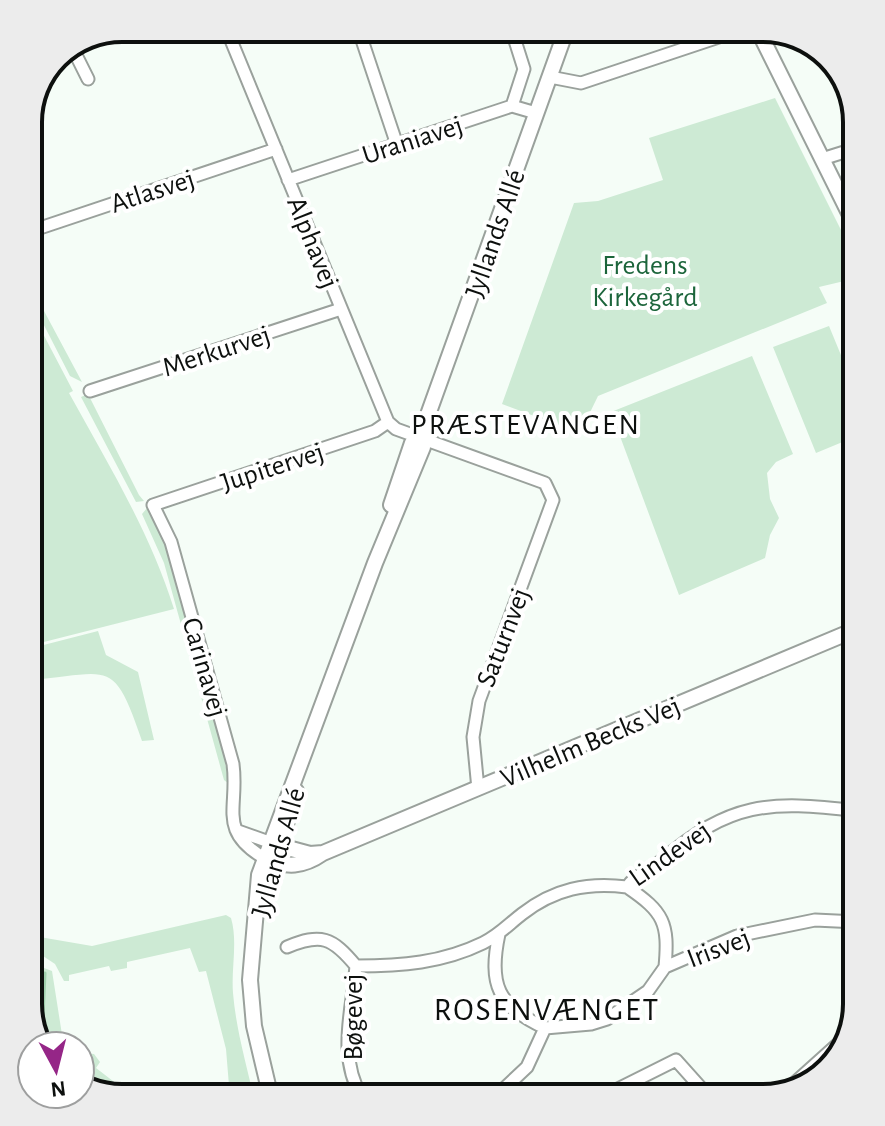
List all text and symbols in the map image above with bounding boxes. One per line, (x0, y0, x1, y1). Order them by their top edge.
street label: Uraniavej (359, 112, 466, 170)
street label: Atlasvej (107, 165, 198, 219)
street label: Jyllands Allé (461, 166, 531, 301)
street label: Alphavej (281, 193, 343, 293)
park label: Fredens Kirkegård (592, 252, 698, 312)
street label: Merkurvej (159, 321, 274, 382)
district label: PRÆSTEVANGEN (411, 410, 641, 440)
street label: Jupitervej (218, 438, 328, 498)
street label: Saturnvej (472, 584, 535, 691)
street label: Carinavej (177, 615, 232, 720)
street label: Vilhelm Becks Vej (497, 692, 685, 793)
street label: Jyllands Allé (247, 785, 311, 920)
street label: Lindevej (624, 817, 716, 893)
street label: Irisvej (683, 924, 754, 974)
street label: Bøgevej (340, 974, 368, 1060)
district label: ROSENVÆNGET (434, 994, 660, 1026)
north arrow (16, 1030, 96, 1110)
text: N (49, 1077, 67, 1101)

